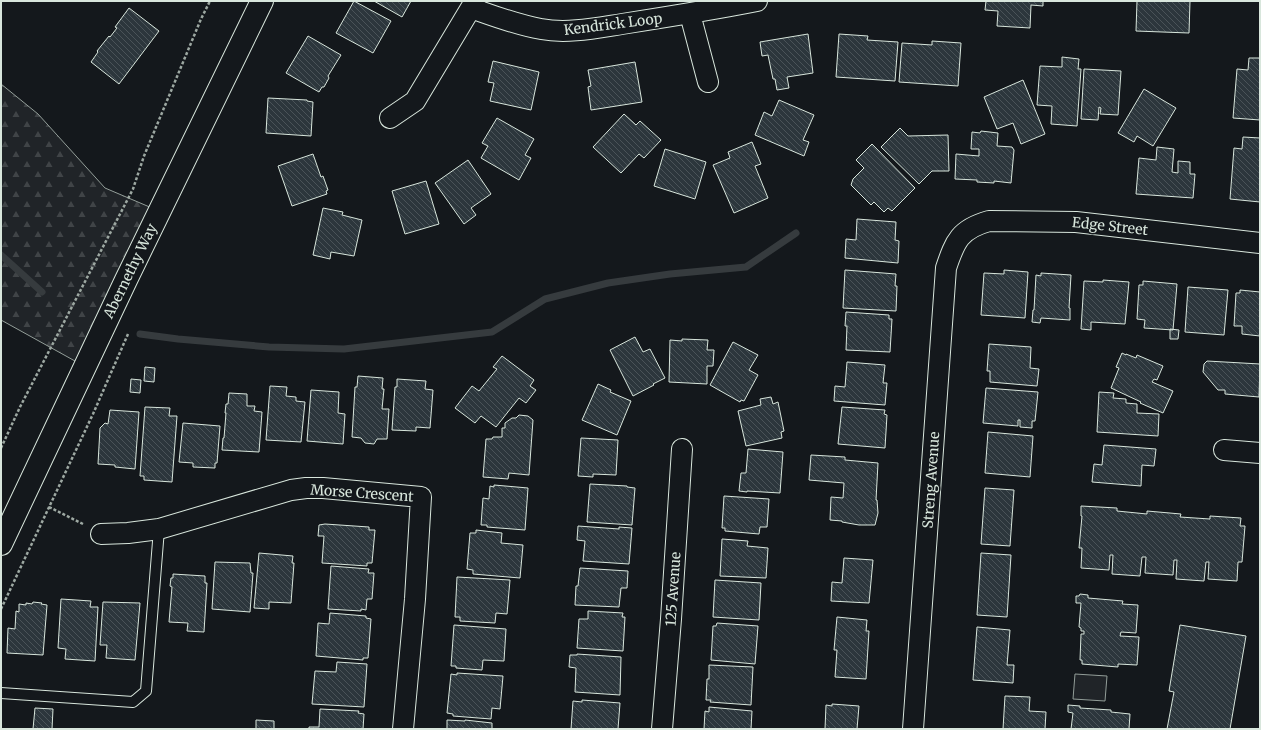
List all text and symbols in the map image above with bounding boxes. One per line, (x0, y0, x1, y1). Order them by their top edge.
street label: Kendrick Loop (563, 9, 664, 39)
street label: Edge Street (1071, 213, 1149, 239)
street label: Abernethy Way (99, 220, 161, 322)
street label: Streng Avenue (919, 431, 943, 529)
street label: Morse Crescent (310, 480, 415, 506)
street label: 125 Avenue (661, 551, 685, 627)

